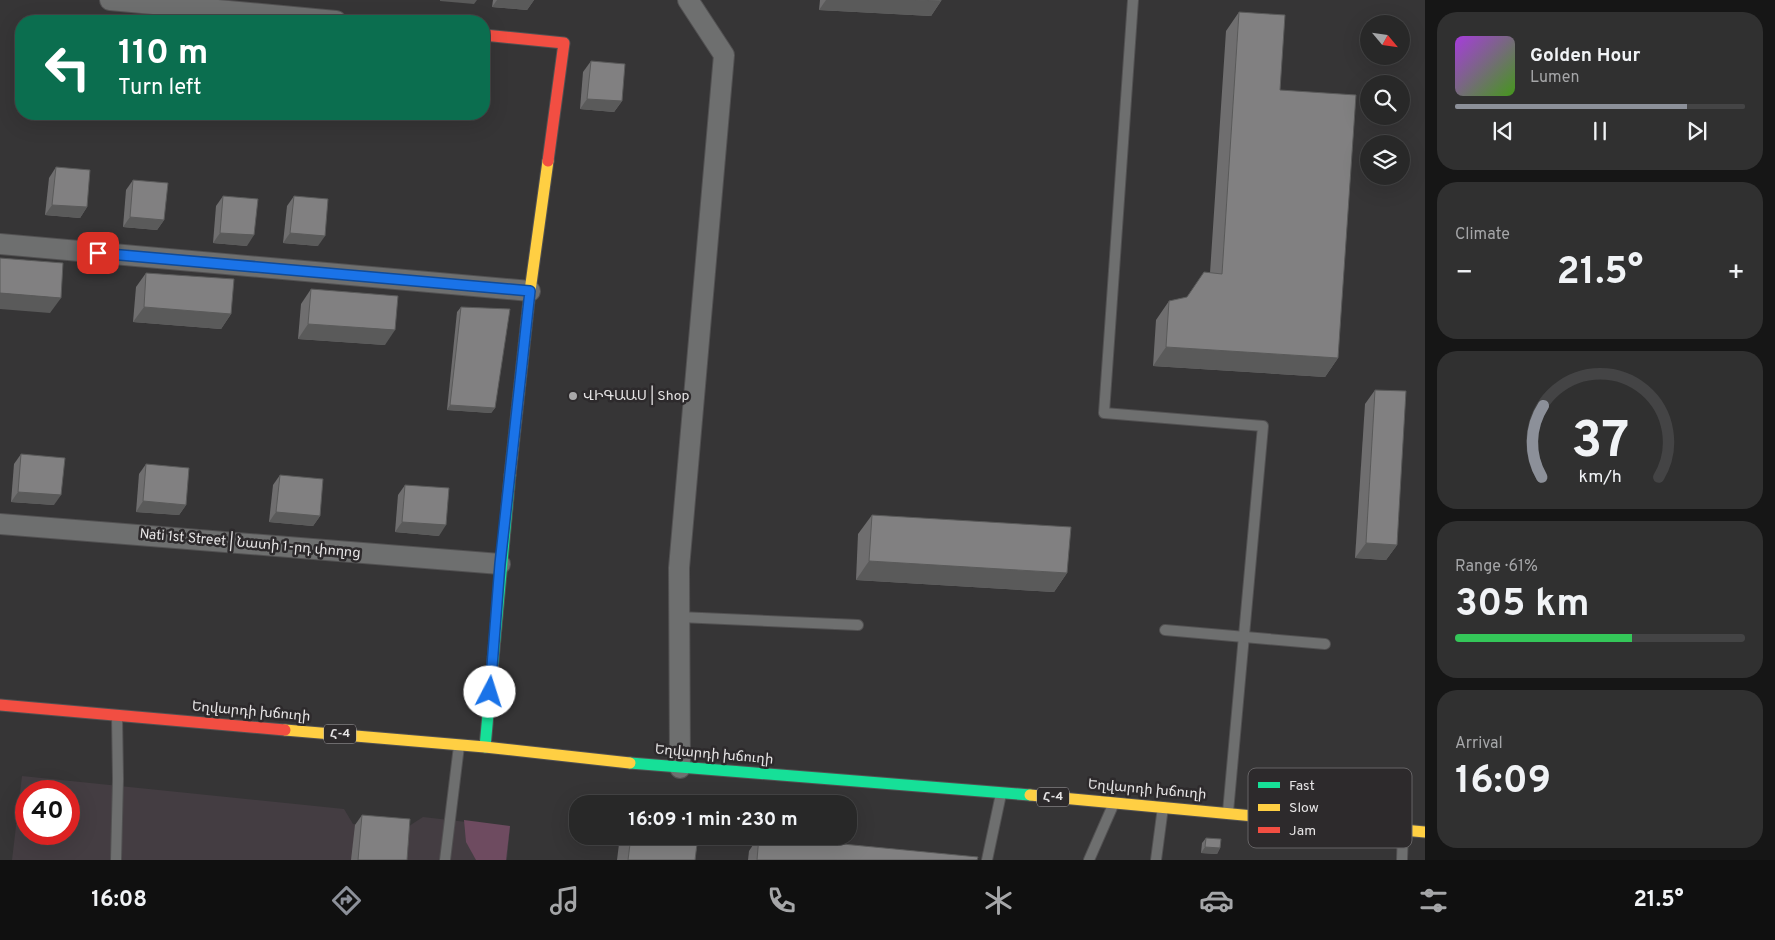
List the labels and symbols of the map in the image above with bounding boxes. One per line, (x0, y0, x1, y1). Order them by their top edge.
north arrow (1360, 15, 1410, 65)
pin (77, 232, 119, 274)
place label: ՎԻԳԱԱՍ | Shop (583, 385, 690, 405)
marker: ՎԻԳԱԱՍ | Shop (567, 390, 579, 402)
street label: Nati 1st Street | Նատի 1-րդ փողոց (139, 523, 362, 562)
position arrow (463, 665, 515, 717)
street label: Եղվարդի խճուղի (191, 698, 311, 726)
road number: Հ-4 (324, 724, 356, 744)
street label: Եղվարդի խճուղի (654, 741, 774, 769)
legend (1248, 768, 1412, 848)
street label: Եղվարդի խճուղի (1087, 776, 1207, 804)
text: Fast (1289, 778, 1315, 795)
speed limit sign: 40 (15, 780, 80, 845)
road number: Հ-4 (1037, 788, 1069, 806)
text: Slow (1289, 800, 1319, 817)
text: Jam (1289, 823, 1316, 840)

